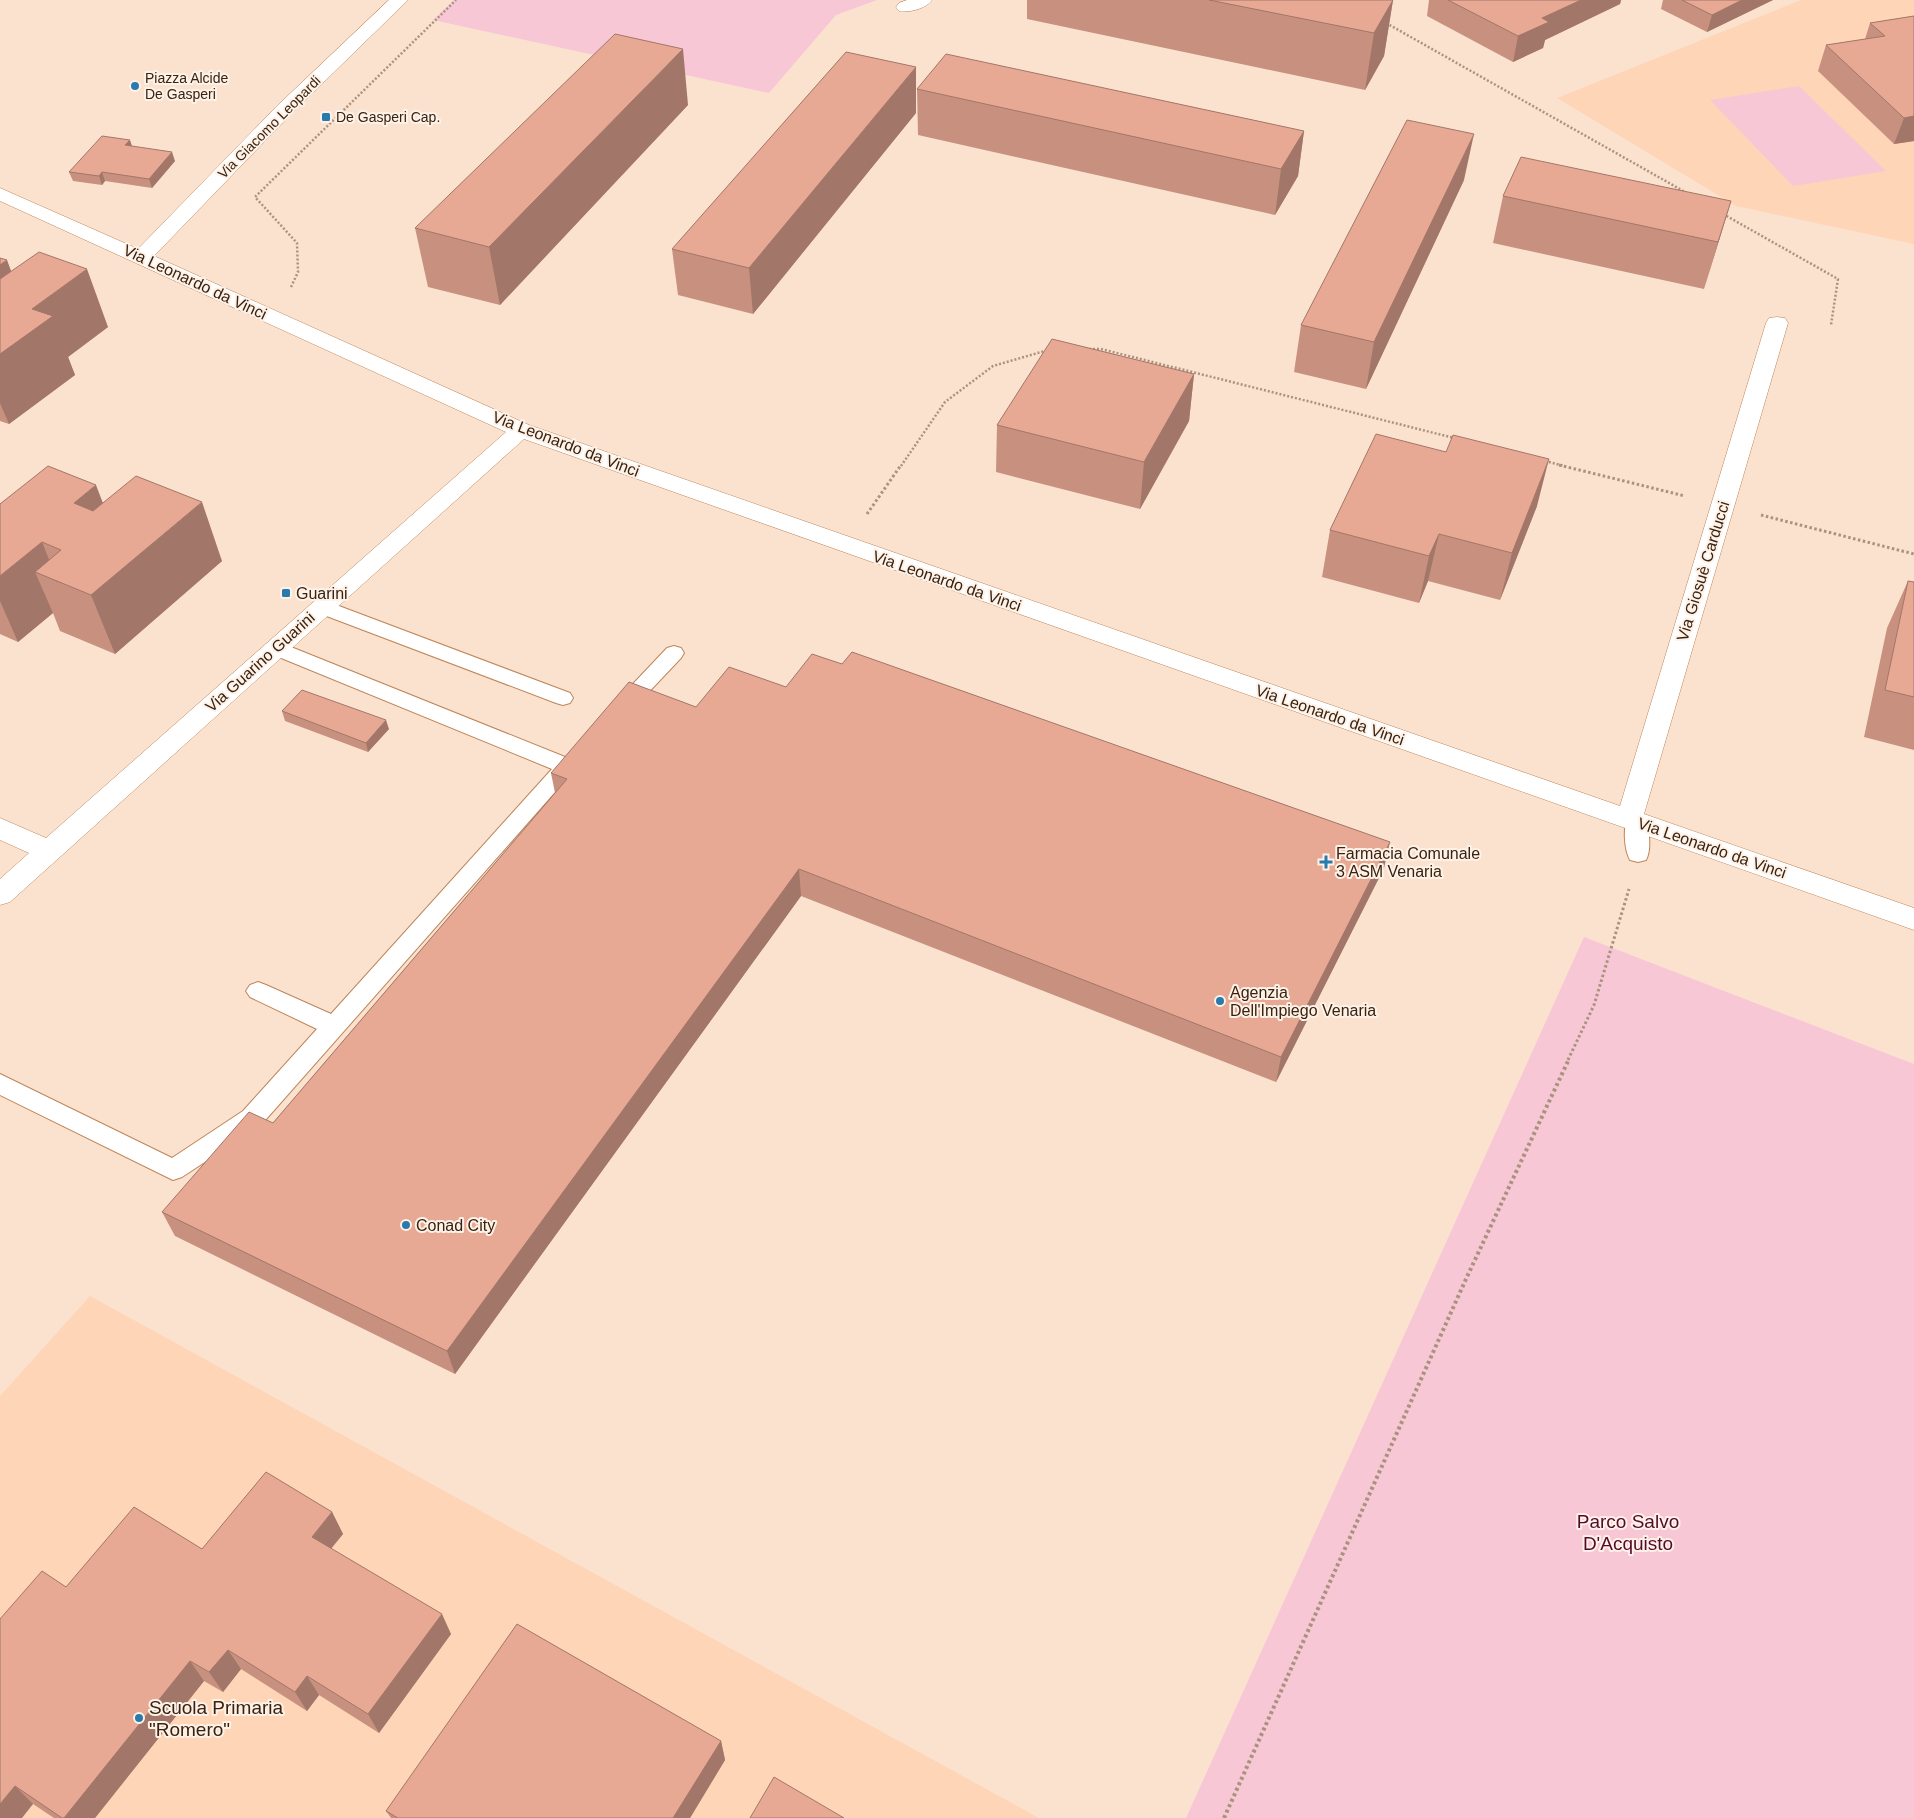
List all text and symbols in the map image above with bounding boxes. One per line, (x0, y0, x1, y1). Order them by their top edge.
place label: Piazza Alcide De Gasperi (145, 70, 228, 102)
street label: Via Giacomo Leopardi (214, 72, 324, 182)
marker: Piazza Alcide De Gasperi (129, 80, 141, 92)
place label: De Gasperi Cap. (336, 109, 440, 125)
marker: De Gasperi Cap. (320, 111, 332, 123)
street label: Via Leonardo da Vinci (121, 241, 269, 323)
street label: Via Leonardo da Vinci (490, 408, 642, 480)
street label: Via Giosuè Carducci (1674, 499, 1732, 643)
street label: Via Leonardo da Vinci (870, 548, 1024, 614)
place label: Guarini (296, 585, 348, 602)
marker: Guarini (280, 587, 292, 599)
street label: Via Guarino Guarini (202, 609, 318, 715)
street label: Via Leonardo da Vinci (1253, 682, 1407, 748)
street label: Via Leonardo da Vinci (1635, 815, 1789, 881)
place label: Farmacia Comunale 3 ASM Venaria (1336, 845, 1480, 880)
marker: Farmacia Comunale 3 ASM Venaria (1320, 856, 1332, 868)
place label: Agenzia Dell'Impiego Venaria (1230, 984, 1376, 1019)
marker: Agenzia Dell'Impiego Venaria (1214, 995, 1226, 1007)
place label: Conad City (416, 1217, 495, 1234)
marker: Conad City (400, 1219, 412, 1231)
park label: Parco Salvo D'Acquisto (1577, 1511, 1679, 1554)
place label: Scuola Primaria "Romero" (149, 1697, 284, 1740)
marker: Scuola Primaria "Romero" (133, 1712, 145, 1724)

